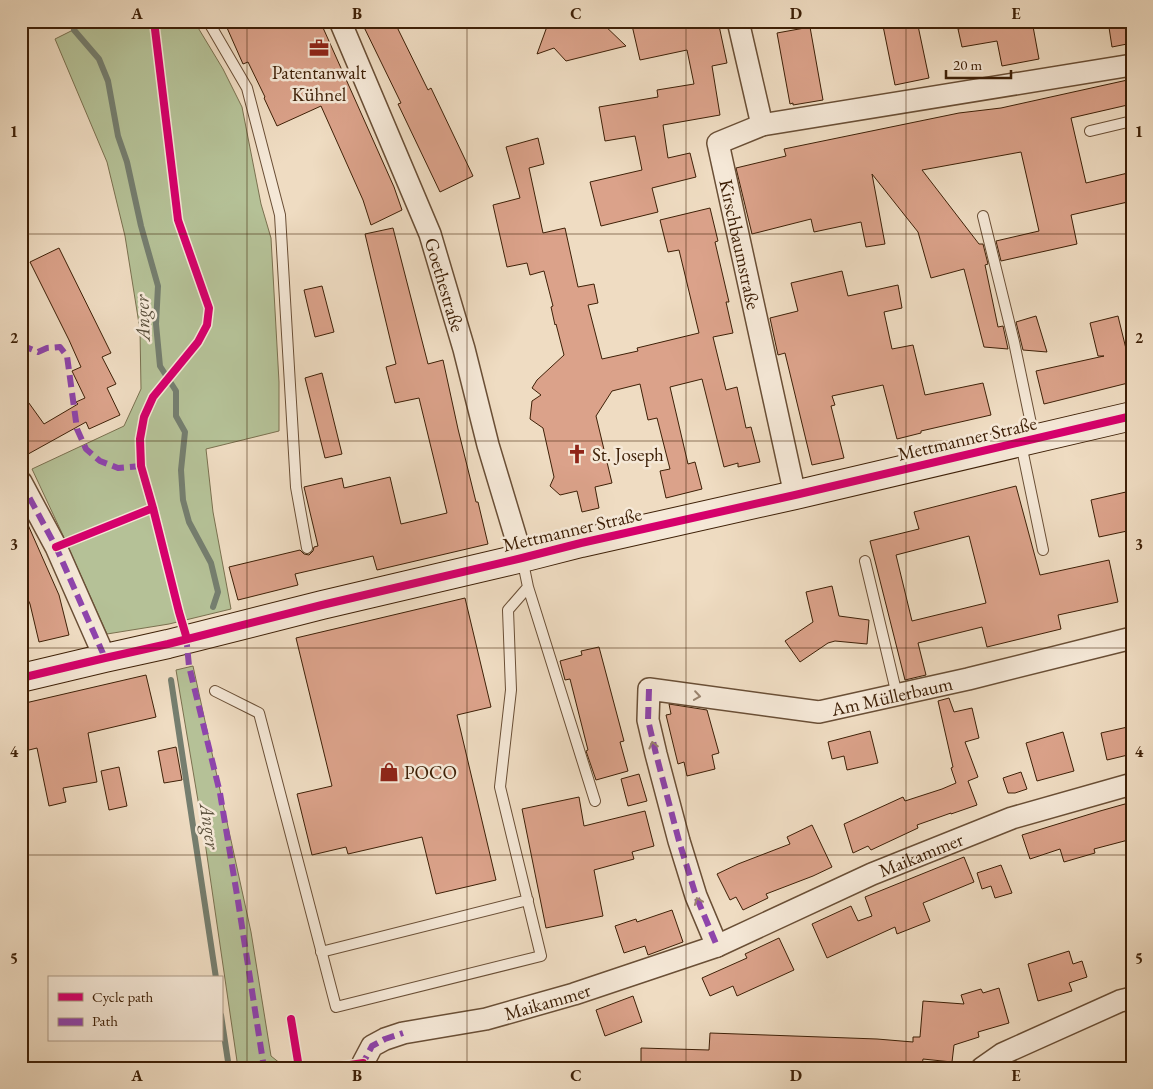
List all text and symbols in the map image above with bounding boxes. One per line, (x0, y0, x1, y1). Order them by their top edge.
text: A (130, 3, 143, 24)
text: B (352, 3, 362, 24)
text: C (570, 3, 582, 24)
text: D (790, 3, 802, 24)
text: E (1011, 3, 1021, 24)
office icon: Patentanwalt Kühnel (308, 37, 330, 59)
scale bar (946, 48, 1010, 80)
text: 20 m (953, 55, 982, 74)
place label: Patentanwalt Kühnel (272, 60, 366, 107)
text: 1 (10, 121, 18, 142)
text: 1 (1135, 121, 1143, 142)
street label: Kirschbaumstraße (713, 177, 766, 312)
street label: Goethestraße (419, 235, 470, 335)
water label: Anger (128, 293, 156, 343)
text: 2 (10, 327, 19, 348)
text: 2 (1135, 327, 1144, 348)
street label: Mettmanner Straße (895, 410, 1039, 467)
place label: St. Joseph (592, 442, 664, 467)
church icon: St. Joseph (566, 443, 588, 465)
street label: Mettmanner Straße (500, 501, 644, 558)
text: 3 (10, 534, 18, 555)
text: 3 (1135, 534, 1143, 555)
street label: Am Müllerbaum (828, 671, 955, 722)
one-way arrow (694, 690, 702, 701)
text: 4 (10, 741, 19, 762)
one-way arrow (649, 741, 659, 749)
text: 4 (1135, 741, 1144, 762)
place label: POCO (404, 760, 457, 785)
shop icon: POCO (378, 761, 400, 783)
water label: Anger (194, 799, 226, 852)
street label: Maikammer (875, 827, 967, 883)
one-way arrow (694, 897, 705, 906)
text: 5 (10, 948, 18, 969)
text: 5 (1135, 948, 1143, 969)
legend (48, 976, 222, 1042)
street label: Maikammer (501, 977, 595, 1026)
text: Cycle path (92, 987, 154, 1006)
text: Path (92, 1011, 118, 1030)
text: A (130, 1065, 143, 1086)
text: B (352, 1065, 362, 1086)
text: C (570, 1065, 582, 1086)
text: D (790, 1065, 802, 1086)
text: E (1011, 1065, 1021, 1086)

